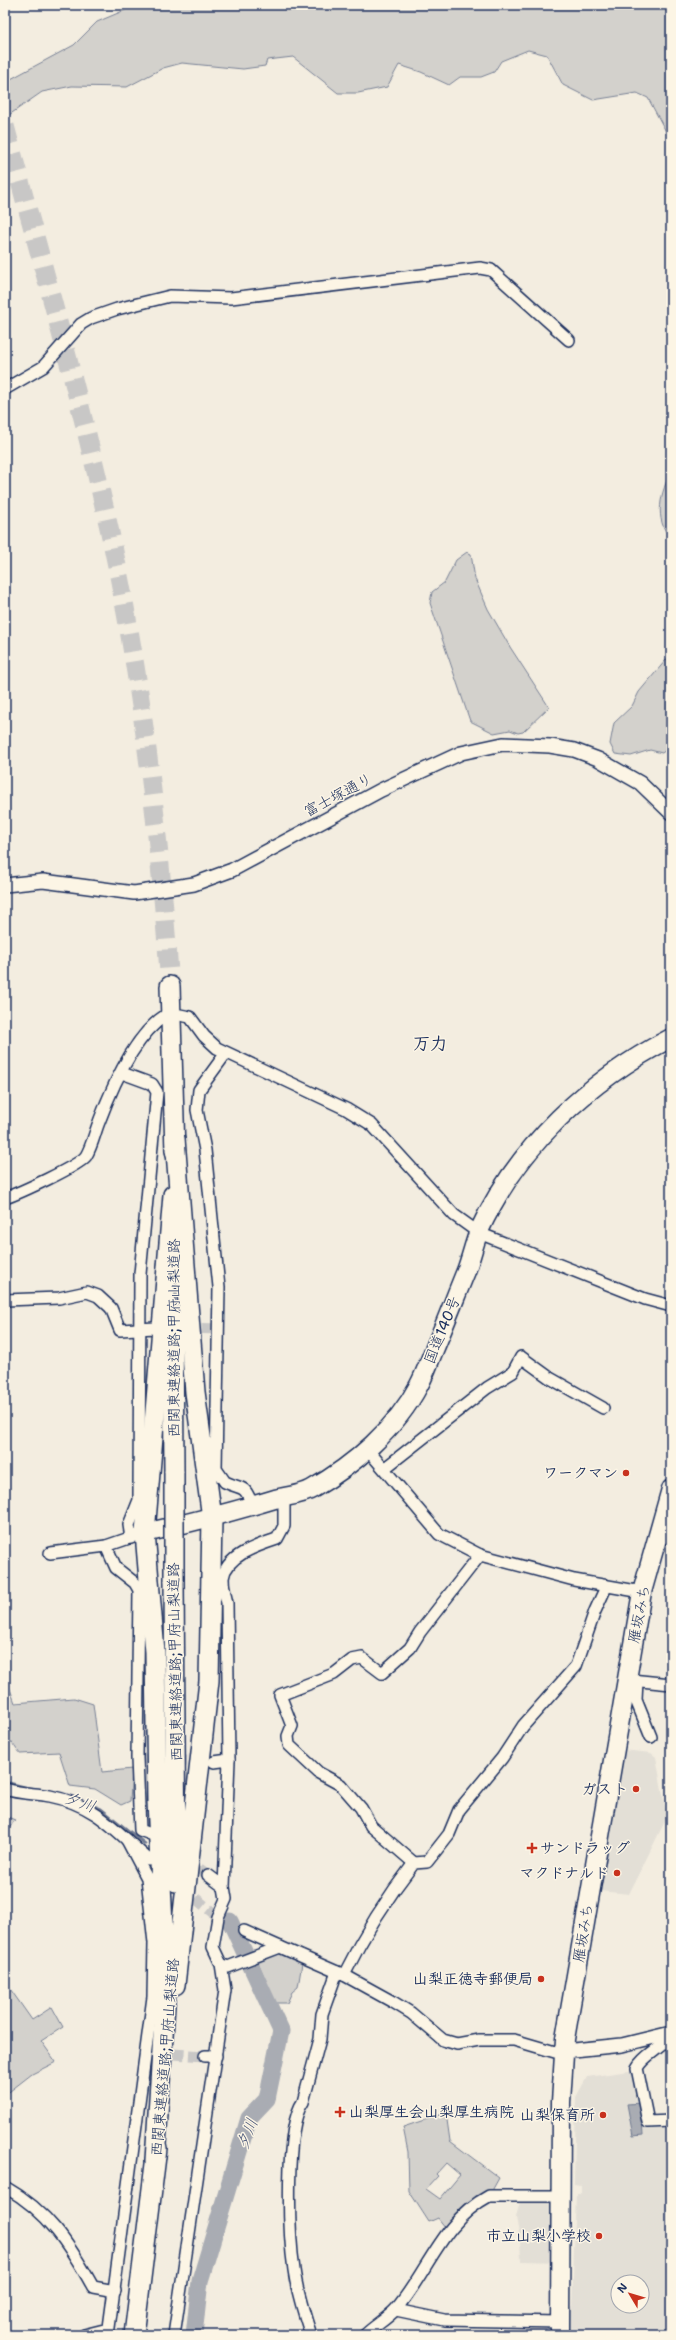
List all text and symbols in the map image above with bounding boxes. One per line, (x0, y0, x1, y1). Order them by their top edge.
street label: 富士塚通り (300, 769, 376, 821)
district label: 万力 (413, 1032, 447, 1054)
street label: 西関東連絡道路;甲府山梨道路 (164, 1238, 184, 1438)
street label: 国道140号 (419, 1293, 465, 1367)
place label: ワークマン (543, 1463, 618, 1483)
marker: ワークマン (621, 1468, 631, 1478)
street label: 西関東連絡道路;甲府山梨道路 (163, 1562, 187, 1762)
street label: 雁坂みち (624, 1583, 654, 1645)
place label: ガスト (581, 1779, 628, 1799)
marker: ガスト (631, 1784, 641, 1794)
water label: 夕川 (61, 1787, 99, 1817)
place label: サンドラッグ (540, 1838, 630, 1858)
marker: サンドラッグ (527, 1843, 537, 1853)
place label: マクドナルド (520, 1863, 609, 1883)
marker: マクドナルド (612, 1868, 622, 1878)
street label: 雁坂みち (568, 1902, 598, 1964)
street label: 西関東連絡道路;甲府山梨道路 (146, 1957, 184, 2157)
place label: 山梨正徳寺郵便局 (413, 1969, 533, 1989)
marker: 山梨正徳寺郵便局 (536, 1974, 546, 1984)
place label: 山梨厚生会山梨厚生病院 (349, 2102, 514, 2122)
place label: 山梨保育所 (520, 2105, 595, 2125)
marker: 山梨厚生会山梨厚生病院 (334, 2106, 346, 2118)
marker: 山梨保育所 (598, 2110, 608, 2120)
water label: 夕川 (231, 2115, 263, 2153)
place label: 市立山梨小学校 (486, 2226, 591, 2246)
marker: 市立山梨小学校 (594, 2231, 604, 2241)
north arrow (610, 2274, 650, 2314)
text: N (614, 2280, 631, 2296)

